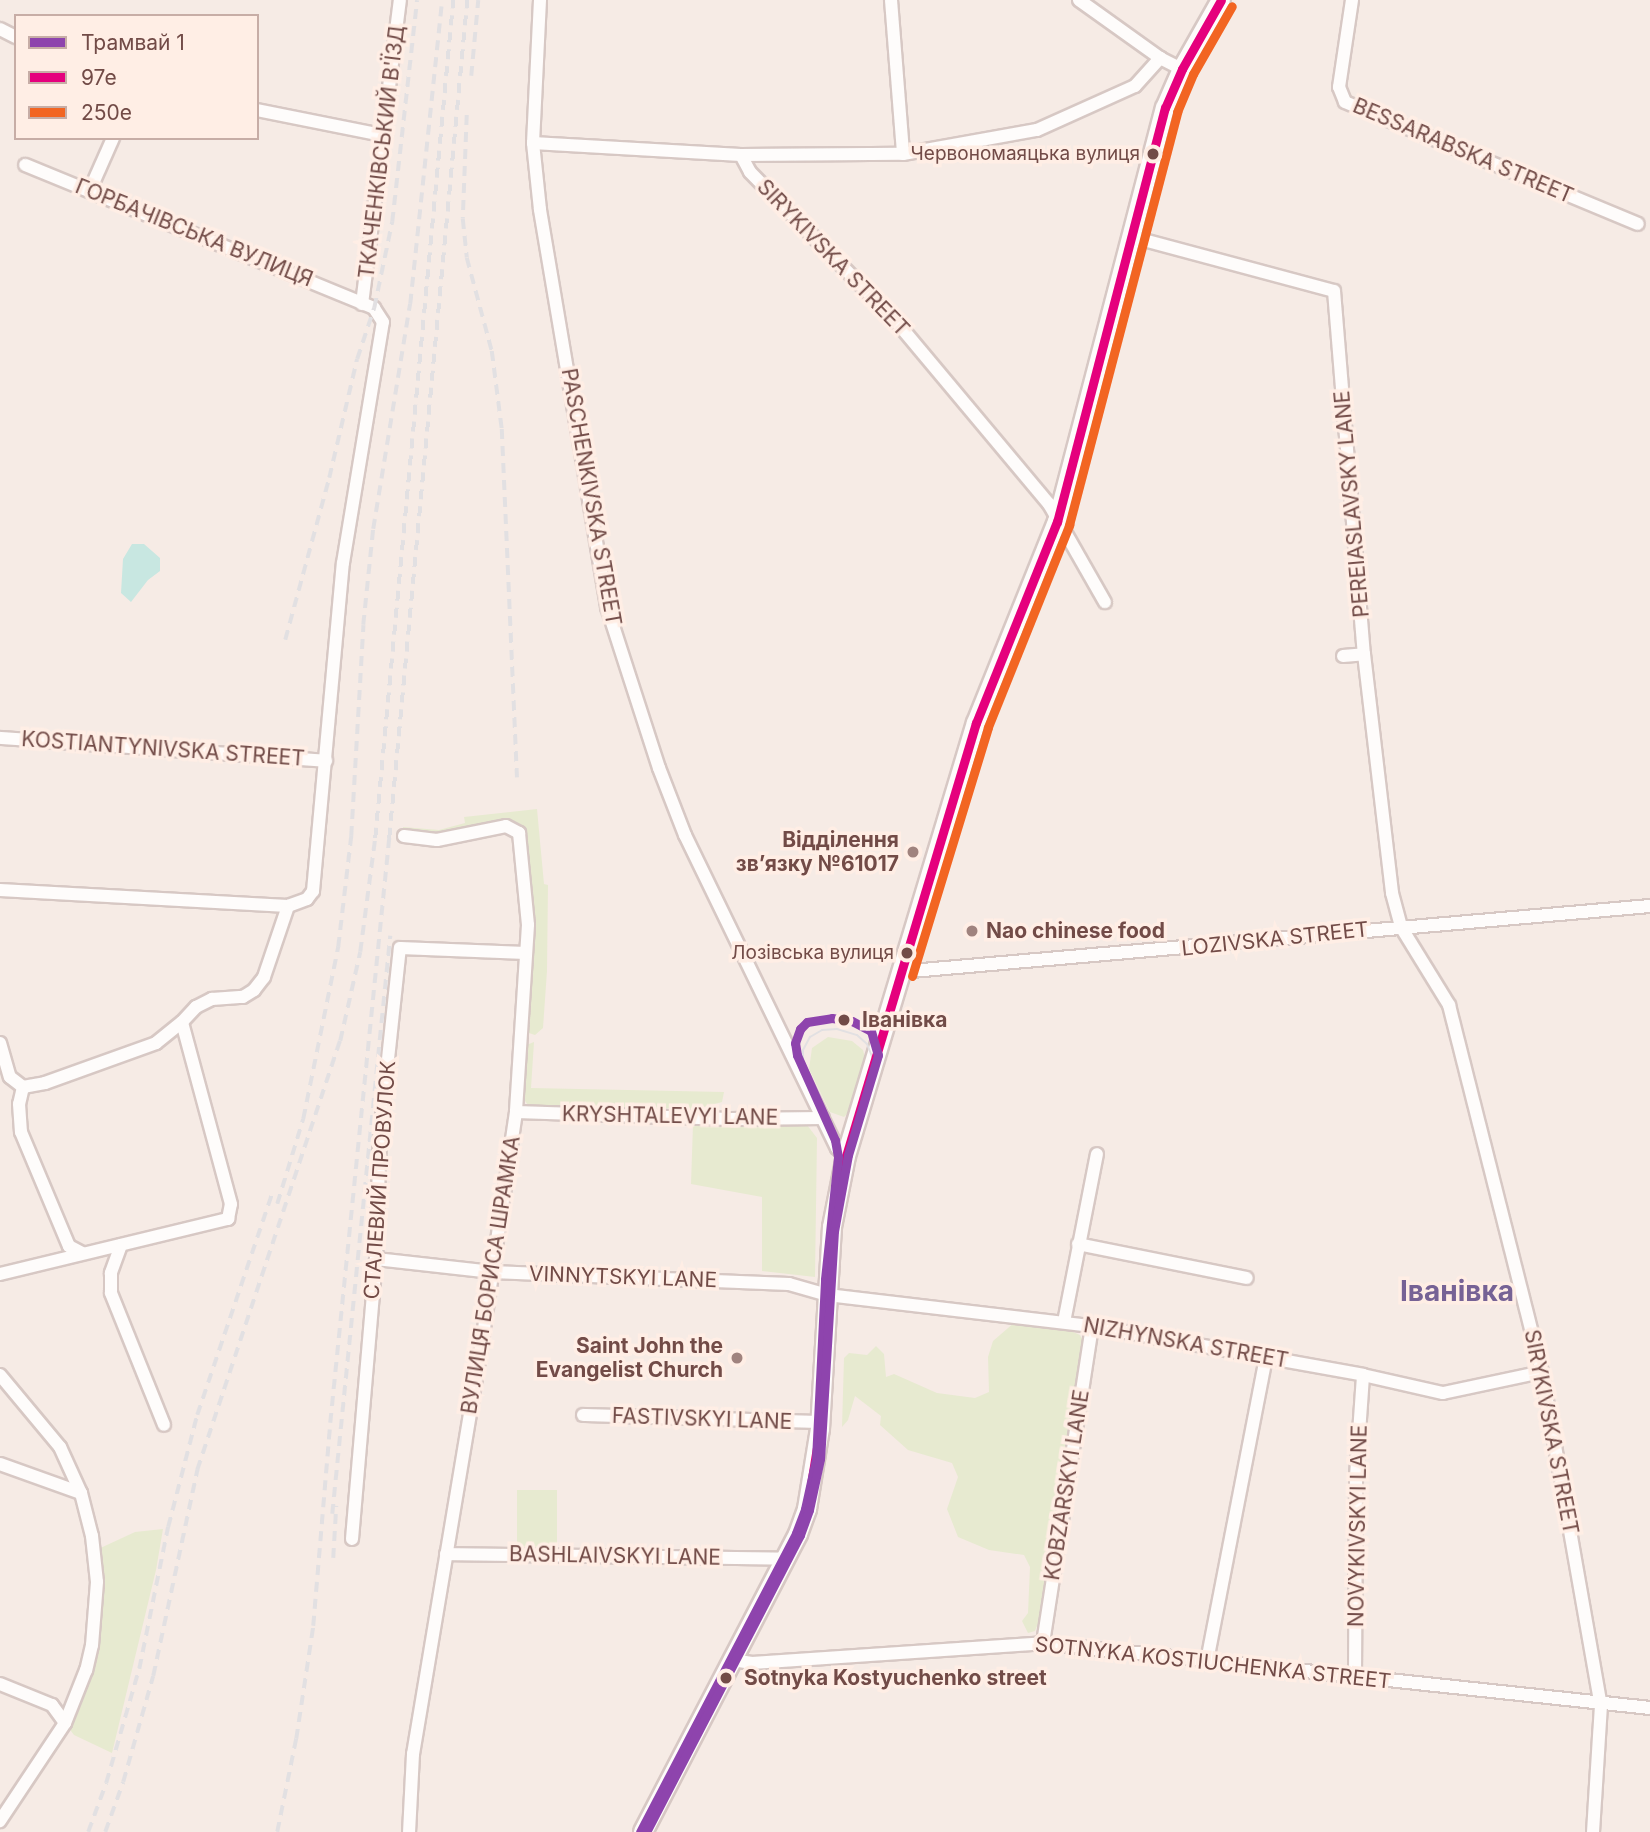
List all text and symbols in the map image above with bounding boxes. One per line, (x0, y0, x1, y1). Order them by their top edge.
legend (14, 14, 259, 140)
street label: ТКАЧЕНКІВСЬКИЙ В'ЇЗД (354, 24, 410, 280)
text: Трамвай 1 (81, 30, 185, 55)
text: 97е (81, 65, 117, 90)
street label: BESSARABSKA STREET (1349, 93, 1577, 209)
text: 250е (81, 100, 132, 125)
place label: Червономаяцька вулиця (911, 143, 1140, 165)
marker: Червономаяцька вулиця (1146, 147, 1160, 161)
street label: ГОРБАЧІВСЬКА ВУЛИЦЯ (72, 174, 316, 292)
street label: SIRYKIVSKA STREET (752, 174, 914, 342)
street label: PASCHENKIVSKA STREET (556, 366, 626, 628)
street label: PEREIASLAVSKY LANE (1330, 389, 1374, 619)
street label: KOSTIANTYNIVSKA STREET (21, 727, 305, 771)
place label: Відділення зв’язку №61017 (736, 827, 899, 877)
marker: Відділення зв’язку №61017 (905, 844, 921, 860)
street label: LOZIVSKA STREET (1180, 917, 1370, 961)
place label: Nao chinese food (986, 918, 1165, 944)
marker: Nao chinese food (964, 923, 980, 939)
place label: Лозівська вулиця (731, 942, 894, 964)
marker: Лозівська вулиця (900, 946, 914, 960)
place label: Іванівка (862, 1007, 948, 1033)
marker: Іванівка (833, 1009, 855, 1031)
street label: СТАЛЕВИЙ ПРОВУЛОК (359, 1060, 401, 1300)
street label: KRYSHTALEVYI LANE (562, 1102, 778, 1130)
street label: ВУЛИЦЯ БОРИСА ШРАМКА (457, 1134, 525, 1416)
street label: VINNYTSKYI LANE (529, 1261, 717, 1293)
district label: Іванівка (1400, 1274, 1514, 1308)
street label: NIZHYNSKA STREET (1082, 1313, 1290, 1373)
street label: SIRYKIVSKA STREET (1519, 1328, 1583, 1536)
place label: Saint John the Evangelist Church (536, 1333, 723, 1383)
marker: Saint John the Evangelist Church (729, 1350, 745, 1366)
street label: KOBZARSKYI LANE (1039, 1388, 1095, 1582)
street label: FASTIVSKYI LANE (611, 1403, 793, 1435)
street label: NOVYKIVSKYI LANE (1344, 1425, 1372, 1627)
street label: BASHLAIVSKYI LANE (509, 1542, 721, 1570)
street label: SOTNYKA KOSTIUCHENKA STREET (1034, 1632, 1392, 1694)
place label: Sotnyka Kostyuchenko street (744, 1665, 1047, 1691)
marker: Sotnyka Kostyuchenko street (715, 1667, 737, 1689)

